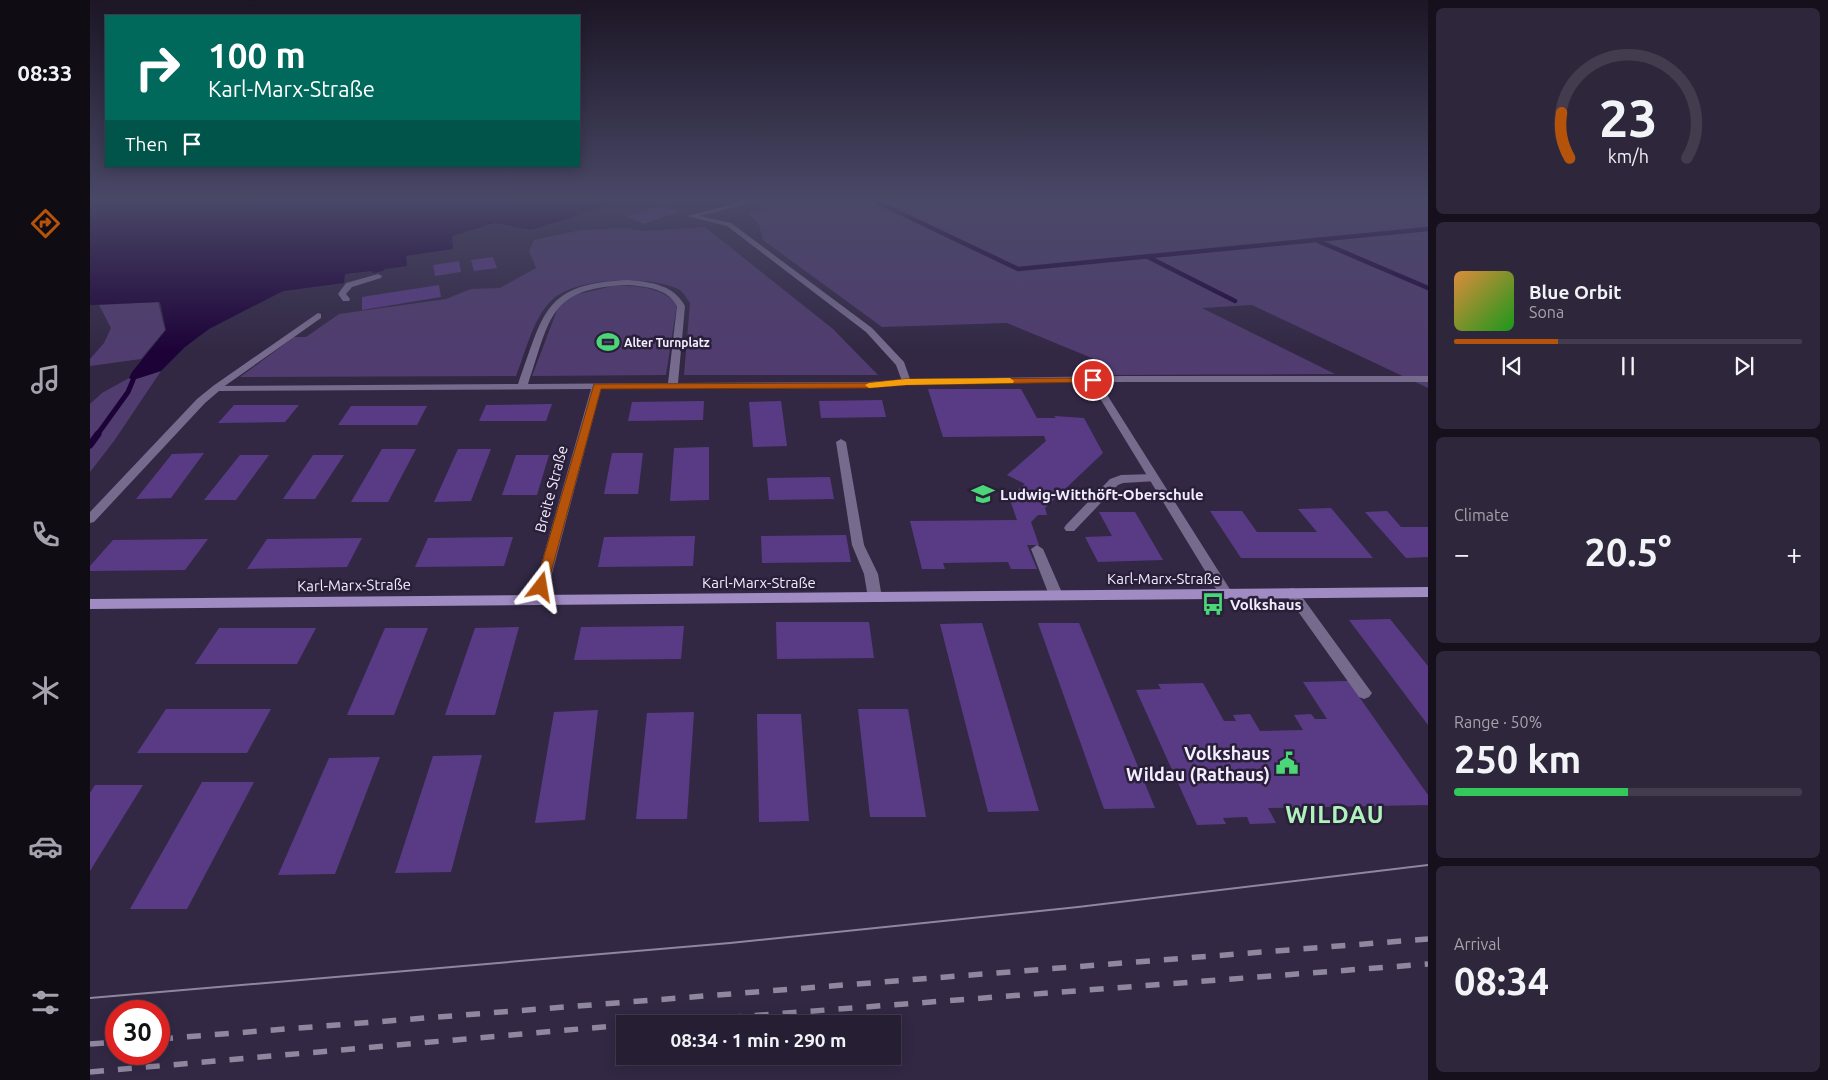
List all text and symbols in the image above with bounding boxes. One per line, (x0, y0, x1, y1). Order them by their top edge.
icon: right (125, 35, 190, 100)
text: 100 m (208, 35, 306, 75)
text: 08:33 (17, 60, 73, 85)
text: Karl-Marx-Straße (208, 76, 375, 101)
text: 23 (1599, 89, 1657, 147)
icon: arrive (178, 130, 206, 158)
text: Then (125, 133, 168, 155)
text: km/h (1607, 146, 1649, 166)
icon: directions (28, 206, 63, 241)
text: Blue Orbit (1529, 281, 1622, 303)
text: Sona (1529, 303, 1564, 321)
sports icon: Alter Turnplatz (595, 329, 621, 355)
place label: Alter Turnplatz (624, 336, 710, 349)
icon: previous (1498, 352, 1526, 380)
icon: pause (1614, 352, 1642, 380)
icon: next (1730, 352, 1758, 380)
pin (1072, 359, 1114, 401)
icon: music (28, 362, 63, 397)
icon: arrive (1079, 366, 1107, 394)
street label: Breite Straße (531, 444, 571, 534)
school or university icon: Ludwig-Witthöft-Oberschule (970, 481, 996, 507)
place label: Ludwig-Witthöft-Oberschule (1000, 486, 1204, 503)
text: Climate (1454, 506, 1509, 524)
icon: phone (28, 517, 63, 552)
text: 20.5° (1584, 531, 1672, 573)
text: − (1454, 538, 1470, 569)
text: + (1786, 538, 1802, 569)
position arrow (514, 560, 566, 612)
street label: Karl-Marx-Straße (1107, 570, 1221, 587)
street label: Karl-Marx-Straße (702, 574, 816, 591)
street label: Karl-Marx-Straße (297, 576, 411, 594)
bus stop icon: Volkshaus (1200, 591, 1226, 617)
place label: Volkshaus (1230, 596, 1302, 613)
icon: climate (28, 673, 63, 708)
text: Range · 50% (1454, 713, 1542, 731)
text: 250 km (1454, 738, 1581, 780)
place label: Volkshaus Wildau (Rathaus) (1126, 743, 1270, 785)
public building icon: Volkshaus Wildau (Rathaus) (1274, 750, 1300, 776)
district label: WILDAU (1285, 801, 1385, 828)
icon: car (28, 829, 63, 864)
text: Arrival (1454, 935, 1501, 953)
text: 08:34 (1454, 960, 1549, 1002)
icon: filters (28, 985, 63, 1020)
speed limit sign: 30 (105, 1000, 170, 1065)
text: 08:34 · 1 min · 290 m (671, 1029, 846, 1051)

